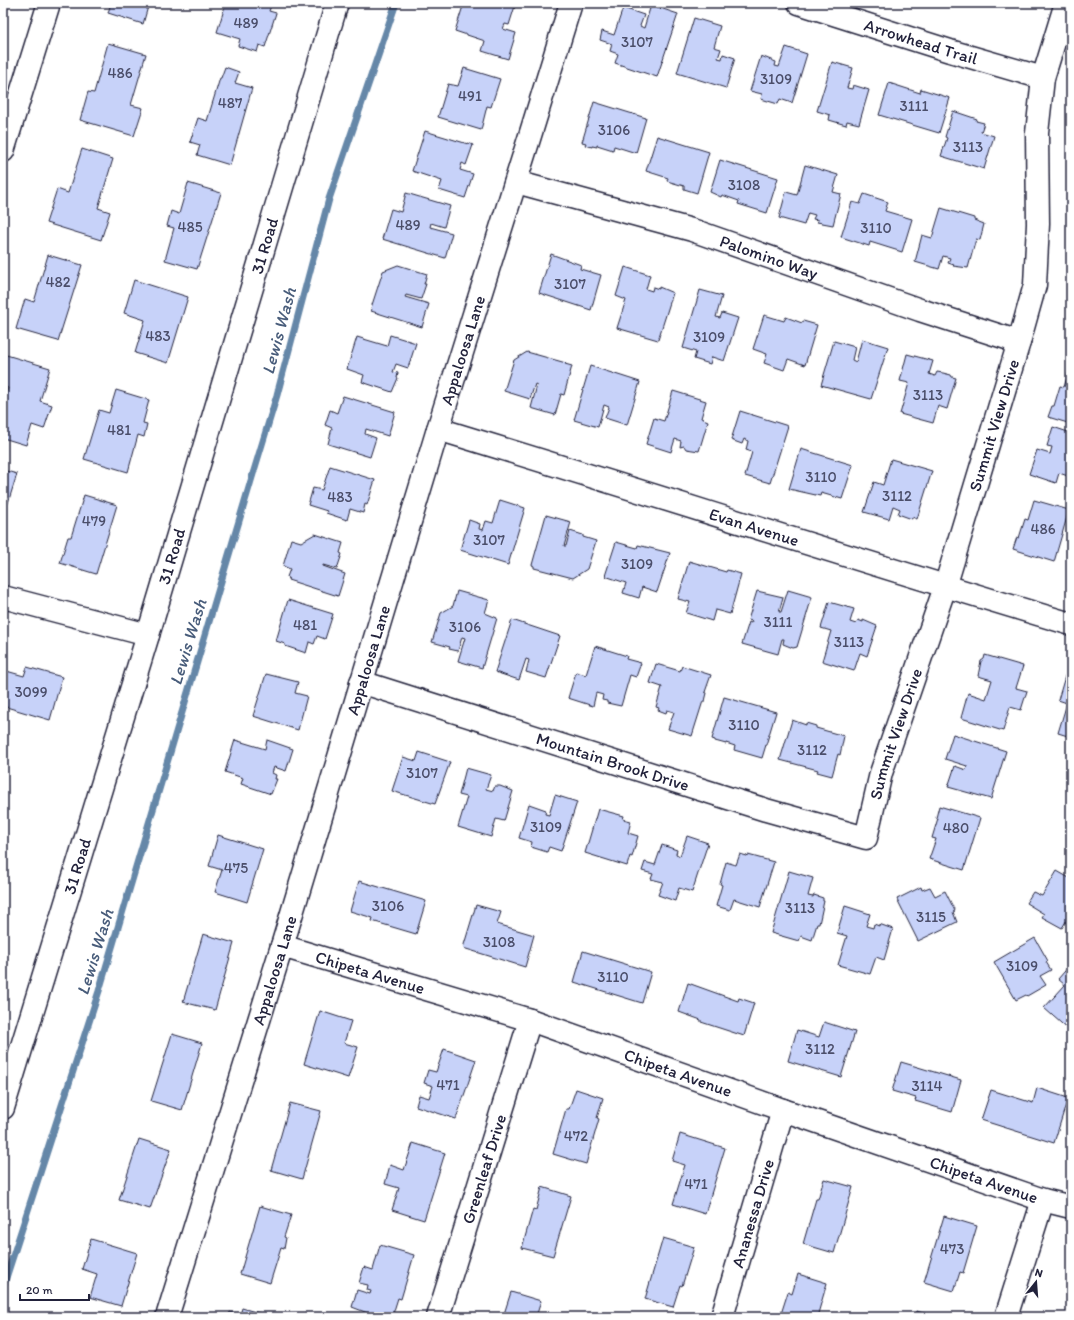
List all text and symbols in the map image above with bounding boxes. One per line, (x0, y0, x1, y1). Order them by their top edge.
house number: 489 (233, 14, 259, 32)
street label: Arrowhead Trail (862, 14, 980, 69)
house number: 3107 (621, 33, 653, 51)
house number: 486 (107, 64, 133, 82)
house number: 3109 (760, 70, 792, 88)
house number: 491 (458, 87, 482, 105)
house number: 487 (218, 94, 243, 112)
house number: 3111 (899, 97, 929, 115)
house number: 3106 (598, 121, 630, 139)
house number: 3113 (953, 138, 983, 156)
house number: 3108 (728, 176, 760, 194)
street label: 31 Road (247, 215, 282, 276)
house number: 489 (395, 216, 421, 234)
house number: 485 (177, 218, 203, 236)
house number: 3110 (860, 219, 892, 237)
street label: Palomino Way (717, 231, 821, 283)
house number: 482 (45, 273, 71, 291)
house number: 3107 (554, 275, 586, 293)
water label: Lewis Wash (257, 285, 301, 377)
street label: Appaloosa Lane (436, 293, 489, 407)
house number: 483 (145, 327, 171, 345)
house number: 3109 (693, 328, 725, 346)
street label: Summit View Drive (964, 357, 1023, 494)
house number: 3113 (913, 386, 943, 404)
house number: 481 (107, 421, 131, 439)
house number: 3110 (805, 468, 837, 486)
house number: 3112 (882, 487, 912, 505)
house number: 483 (327, 488, 353, 506)
street label: Evan Avenue (707, 504, 801, 550)
house number: 479 (82, 512, 106, 530)
house number: 486 (1030, 520, 1056, 538)
street label: 31 Road (154, 525, 190, 587)
house number: 3107 (473, 531, 505, 549)
house number: 3109 (621, 555, 653, 573)
water label: Lewis Wash (164, 596, 212, 688)
street label: Appaloosa Lane (342, 603, 394, 717)
house number: 3111 (763, 613, 793, 631)
house number: 481 (293, 616, 317, 634)
house number: 3106 (449, 618, 481, 636)
house number: 3113 (834, 633, 864, 651)
street label: Summit View Drive (865, 666, 926, 801)
house number: 3099 (14, 683, 48, 701)
house number: 3110 (728, 716, 760, 734)
street label: Mountain Brook Drive (534, 728, 692, 795)
house number: 3112 (797, 741, 827, 759)
house number: 3107 (406, 764, 438, 782)
house number: 3109 (530, 818, 562, 836)
house number: 480 (943, 819, 969, 837)
street label: 31 Road (59, 835, 95, 897)
house number: 475 (224, 859, 248, 877)
house number: 3106 (372, 897, 404, 915)
house number: 3113 (785, 899, 815, 917)
water label: Lewis Wash (71, 906, 119, 998)
house number: 3115 (916, 908, 946, 926)
street label: Appaloosa Lane (248, 913, 301, 1028)
house number: 3108 (483, 933, 515, 951)
street label: Chipeta Avenue (313, 947, 427, 998)
house number: 3109 (1006, 957, 1038, 975)
house number: 3110 (597, 968, 629, 986)
house number: 3112 (805, 1040, 835, 1058)
street label: Chipeta Avenue (621, 1044, 735, 1101)
house number: 471 (436, 1076, 460, 1094)
house number: 3114 (911, 1077, 943, 1095)
street label: Greenleaf Drive (457, 1112, 510, 1226)
house number: 472 (564, 1127, 588, 1145)
street label: Chipeta Avenue (927, 1152, 1041, 1208)
street label: Ananessa Drive (727, 1157, 778, 1270)
house number: 471 (684, 1175, 708, 1193)
house number: 473 (940, 1240, 964, 1258)
north arrow (1016, 1262, 1056, 1302)
text: N (1033, 1266, 1044, 1280)
scale bar (20, 1276, 89, 1302)
text: 20 m (26, 1283, 53, 1297)

